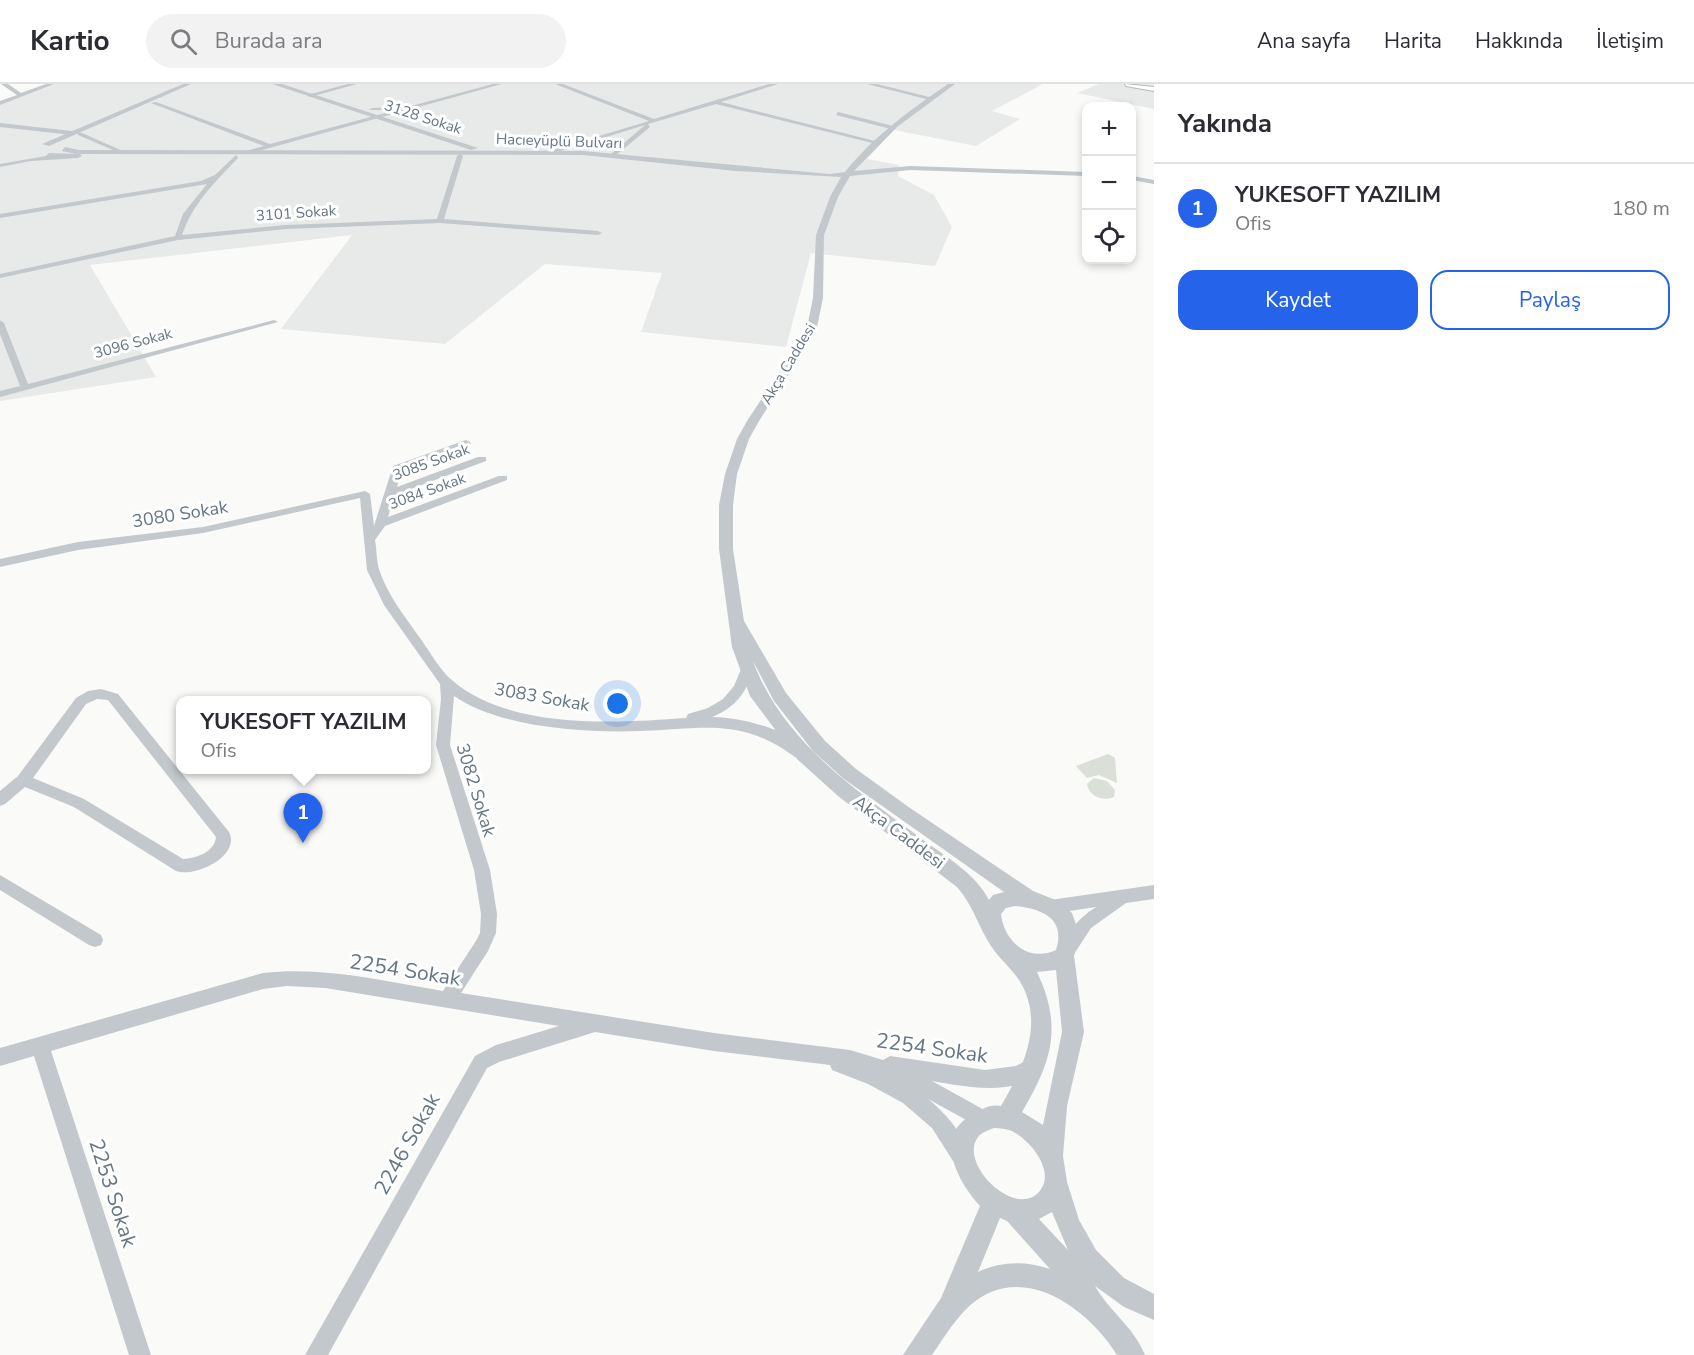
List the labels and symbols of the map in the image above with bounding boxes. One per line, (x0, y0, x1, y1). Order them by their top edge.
street label: 3128 Sokak (382, 95, 465, 139)
street label: Hacıeyüplü Bulvarı (495, 129, 623, 153)
street label: 3101 Sokak (255, 200, 337, 226)
street label: Akça Caddesi (756, 320, 820, 408)
street label: 3096 Sokak (92, 323, 175, 363)
street label: 3085 Sokak (390, 439, 473, 485)
street label: 3084 Sokak (386, 468, 469, 514)
street label: 3080 Sokak (131, 494, 230, 533)
street label: 3083 Sokak (492, 677, 593, 717)
your location (603, 689, 632, 718)
street label: 3082 Sokak (450, 740, 502, 841)
street label: Akça Caddesi (848, 790, 950, 874)
pin: 1 (284, 794, 322, 843)
street label: 2254 Sokak (347, 947, 463, 993)
street label: 2254 Sokak (874, 1026, 990, 1070)
street label: 2246 Sokak (368, 1088, 447, 1200)
street label: 2253 Sokak (82, 1135, 144, 1251)

